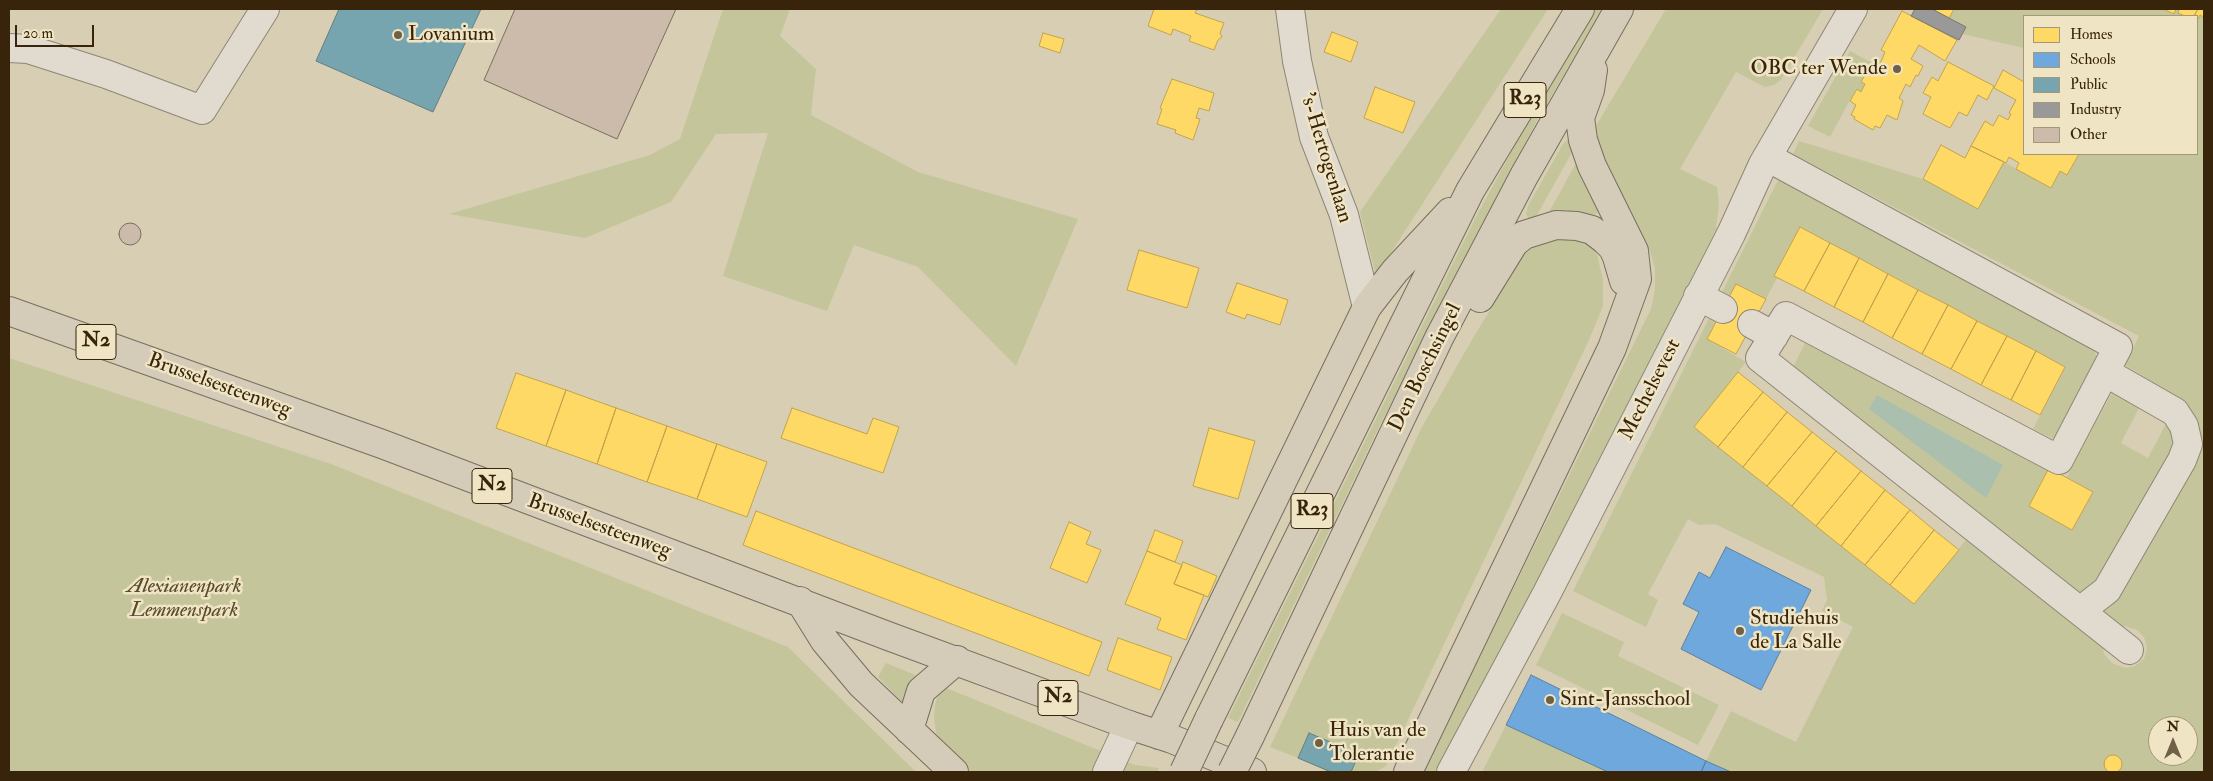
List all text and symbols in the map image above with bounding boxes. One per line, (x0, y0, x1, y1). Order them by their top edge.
scale bar (18, 15, 96, 47)
legend (2023, 15, 2198, 155)
place label: Lovanium (408, 22, 494, 48)
text: 20 m (23, 24, 53, 43)
text: Homes (2070, 25, 2112, 44)
marker: Lovanium (392, 29, 404, 41)
text: Schools (2070, 50, 2116, 69)
place label: OBC ter Wende (1751, 56, 1887, 82)
marker: OBC ter Wende (1891, 63, 1903, 75)
text: Public (2070, 75, 2108, 94)
road number: R23 (1504, 82, 1546, 118)
street label: 's-Hertogenlaan (1293, 90, 1357, 226)
text: Industry (2070, 100, 2121, 119)
text: Other (2070, 125, 2107, 144)
street label: Den Boschsingel (1384, 300, 1468, 436)
road number: N2 (76, 324, 116, 360)
street label: Mechelsevest (1615, 335, 1687, 445)
street label: Brusselsesteenweg (144, 348, 294, 424)
road number: N2 (472, 468, 512, 504)
street label: Brusselsesteenweg (524, 489, 674, 565)
road number: R23 (1291, 494, 1333, 528)
park label: Alexianenpark Lemmenspark (127, 574, 241, 624)
place label: Studiehuis de La Salle (1750, 606, 1842, 656)
marker: Studiehuis de La Salle (1734, 625, 1746, 637)
road number: N2 (1038, 680, 1078, 716)
place label: Sint-Jansschool (1560, 687, 1690, 713)
marker: Sint-Jansschool (1544, 694, 1556, 706)
north arrow (2148, 716, 2198, 766)
place label: Huis van de Tolerantie (1329, 718, 1426, 768)
text: N (2167, 718, 2179, 735)
marker: Huis van de Tolerantie (1313, 737, 1325, 749)

